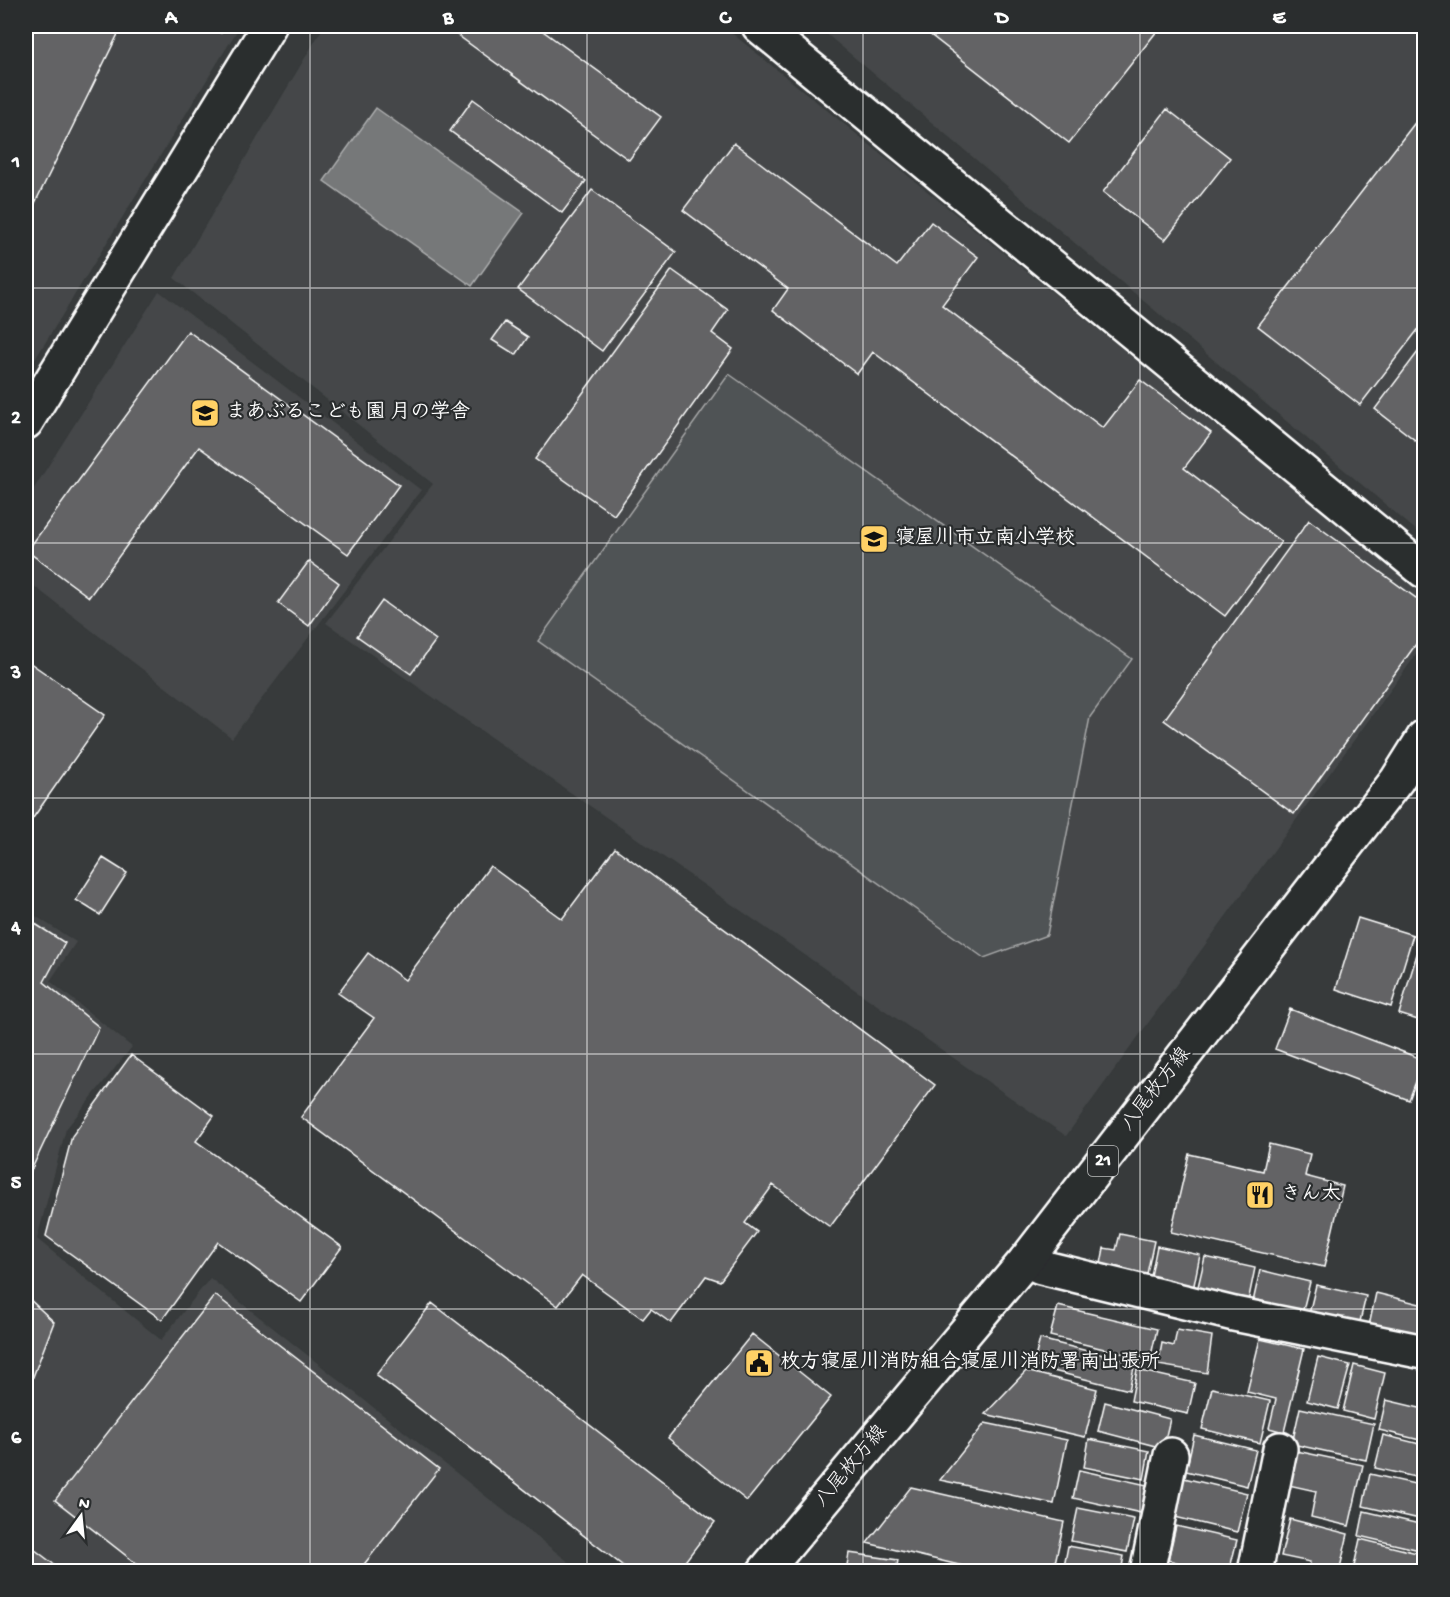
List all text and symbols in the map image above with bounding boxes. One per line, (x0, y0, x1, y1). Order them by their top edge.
text: A (164, 8, 179, 31)
text: B (442, 8, 454, 31)
text: C (719, 8, 733, 31)
text: D (993, 8, 1009, 31)
text: E (1273, 8, 1287, 31)
text: 1 (11, 152, 20, 175)
school or university icon: まあぶるこども園 月の学舎 (189, 397, 221, 429)
place label: まあぶるこども園 月の学舎 (226, 400, 470, 425)
text: 2 (11, 408, 21, 431)
school or university icon: 寝屋川市立南小学校 (858, 523, 890, 555)
place label: 寝屋川市立南小学校 (895, 526, 1075, 551)
text: 3 (10, 663, 21, 686)
text: 4 (10, 918, 21, 941)
street label: 八尾枚方線 (1116, 1043, 1197, 1136)
road number: 21 (1088, 1146, 1118, 1176)
text: 5 (11, 1173, 22, 1196)
restaurant icon: きん太 (1244, 1179, 1276, 1211)
place label: きん太 (1281, 1183, 1341, 1207)
public building icon: 枚方寝屋川消防組合寝屋川消防署南出張所 (743, 1347, 775, 1379)
place label: 枚方寝屋川消防組合寝屋川消防署南出張所 (780, 1350, 1160, 1375)
street label: 八尾枚方線 (810, 1421, 893, 1513)
text: 6 (11, 1428, 22, 1451)
north arrow (51, 1486, 111, 1546)
text: N (76, 1494, 92, 1516)

